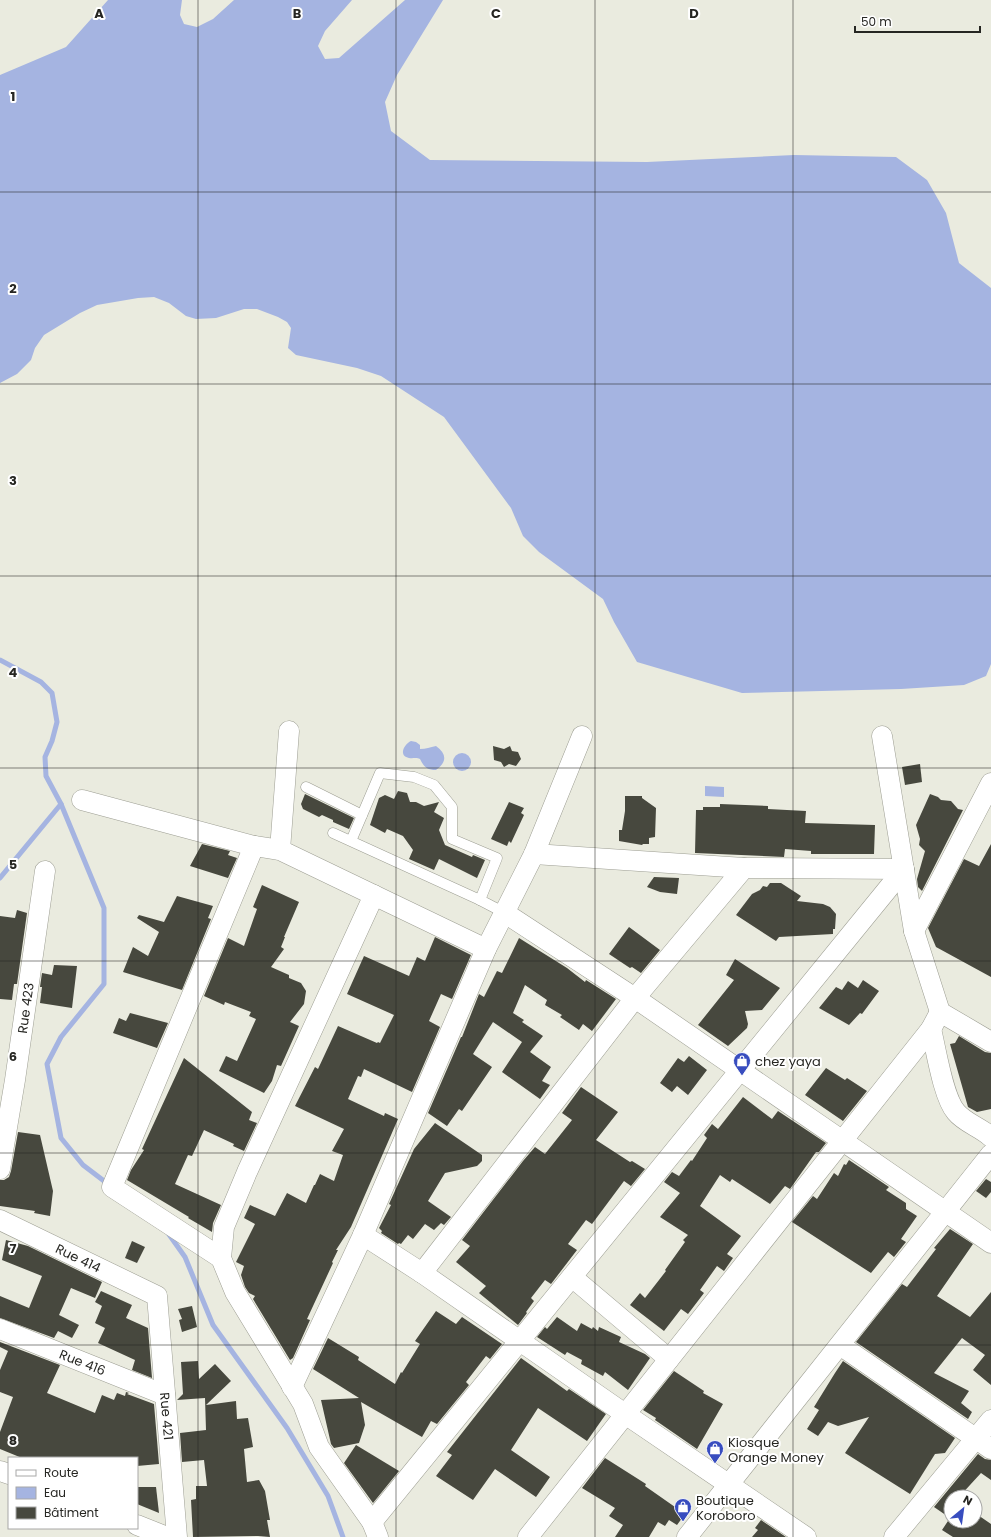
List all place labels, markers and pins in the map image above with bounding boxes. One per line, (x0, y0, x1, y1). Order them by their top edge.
shop icon: chez yaya (732, 1051, 752, 1076)
place label: chez yaya (755, 1052, 821, 1071)
place label: Kiosque Orange Money (728, 1433, 824, 1467)
shop icon: Kiosque Orange Money (705, 1439, 725, 1464)
place label: Boutique Koroboro (696, 1491, 756, 1525)
shop icon: Boutique Koroboro (673, 1497, 693, 1522)

